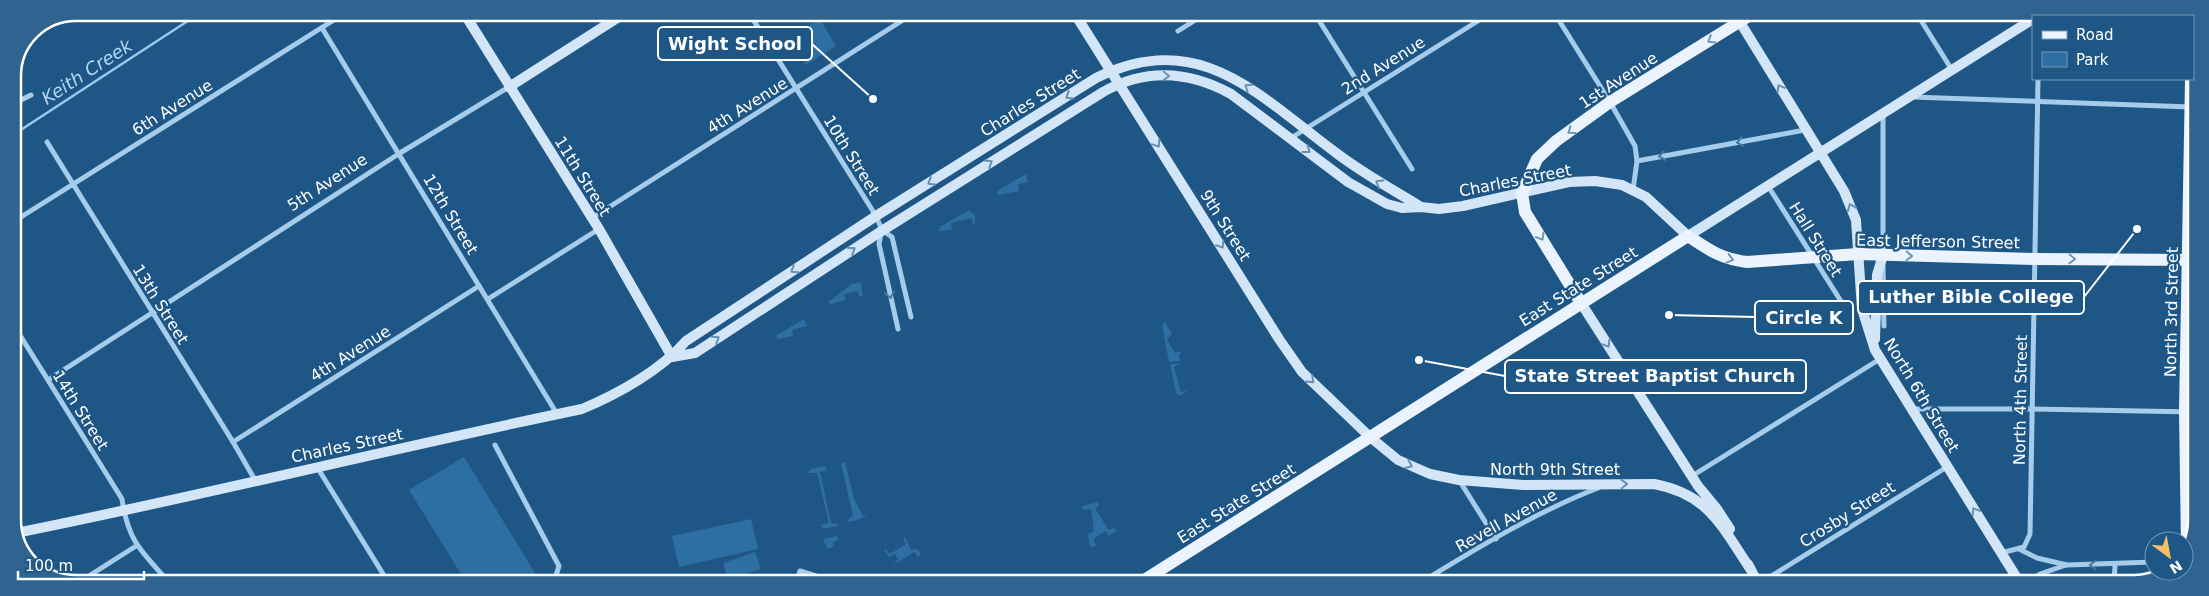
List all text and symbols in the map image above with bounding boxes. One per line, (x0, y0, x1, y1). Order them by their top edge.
legend (2032, 15, 2194, 80)
text: Road (2076, 26, 2114, 44)
callout: Wight School (658, 27, 812, 60)
street label: 2nd Avenue (1338, 32, 1429, 99)
text: Wight School (668, 33, 802, 54)
water label: Keith Creek (37, 34, 137, 109)
one-way arrow (1707, 34, 1716, 43)
street label: 1st Avenue (1576, 48, 1661, 113)
text: Park (2076, 51, 2109, 69)
street label: Charles Street (977, 64, 1084, 141)
one-way arrow (1162, 71, 1170, 81)
street label: 4th Avenue (704, 73, 791, 138)
street label: 6th Avenue (129, 75, 216, 140)
one-way arrow (1244, 83, 1253, 93)
one-way arrow (1776, 84, 1786, 93)
one-way arrow (1065, 89, 1074, 99)
street label: 10th Street (820, 112, 884, 199)
one-way arrow (1568, 125, 1577, 133)
street label: 11th Street (551, 133, 615, 220)
one-way arrow (1736, 136, 1744, 146)
one-way arrow (1150, 138, 1160, 147)
one-way arrow (1301, 144, 1311, 153)
street label: 5th Avenue (284, 150, 371, 215)
one-way arrow (1657, 150, 1665, 161)
one-way arrow (984, 160, 993, 169)
street label: Charles Street (1457, 160, 1573, 201)
street label: 12th Street (419, 171, 482, 258)
one-way arrow (927, 175, 936, 185)
one-way arrow (1375, 179, 1384, 189)
street label: 9th Street (1196, 186, 1255, 264)
street label: Hall Street (1785, 198, 1846, 280)
one-way arrow (1847, 203, 1857, 212)
street label: East Jefferson Street (1856, 231, 2020, 252)
one-way arrow (1534, 232, 1544, 241)
one-way arrow (1214, 240, 1224, 249)
street label: East State Street (1516, 242, 1641, 330)
one-way arrow (846, 247, 855, 256)
street label: North 3rd Street (2161, 247, 2182, 377)
one-way arrow (1905, 250, 1913, 261)
one-way arrow (1725, 253, 1734, 264)
one-way arrow (2068, 254, 2076, 264)
street label: 13th Street (129, 261, 193, 348)
one-way arrow (790, 264, 800, 273)
callout: Luther Bible College (1858, 281, 2084, 314)
text: Luther Bible College (1868, 286, 2074, 307)
one-way arrow (884, 290, 895, 299)
callout: Circle K (1755, 301, 1853, 334)
text: Circle K (1765, 307, 1844, 328)
street label: 4th Avenue (307, 321, 394, 386)
street label: North 6th Street (1880, 335, 1963, 456)
street label: North 4th Street (2010, 335, 2031, 465)
one-way arrow (710, 336, 720, 345)
one-way arrow (1600, 338, 1610, 347)
callout: State Street Baptist Church (1505, 360, 1806, 393)
text: State Street Baptist Church (1515, 365, 1795, 386)
street label: 14th Street (49, 367, 113, 454)
one-way arrow (1305, 374, 1314, 383)
street label: Charles Street (289, 424, 405, 467)
street label: East State Street (1174, 459, 1299, 547)
one-way arrow (1404, 459, 1413, 469)
street label: North 9th Street (1490, 460, 1620, 479)
street label: Crosby Street (1796, 478, 1898, 551)
one-way arrow (1620, 479, 1628, 490)
street label: Revell Avenue (1452, 485, 1560, 556)
one-way arrow (1972, 508, 1982, 517)
north arrow (2144, 531, 2194, 581)
scale bar (18, 548, 144, 580)
text: 100 m (25, 557, 73, 575)
text: N (2167, 557, 2185, 577)
one-way arrow (2089, 560, 2096, 570)

